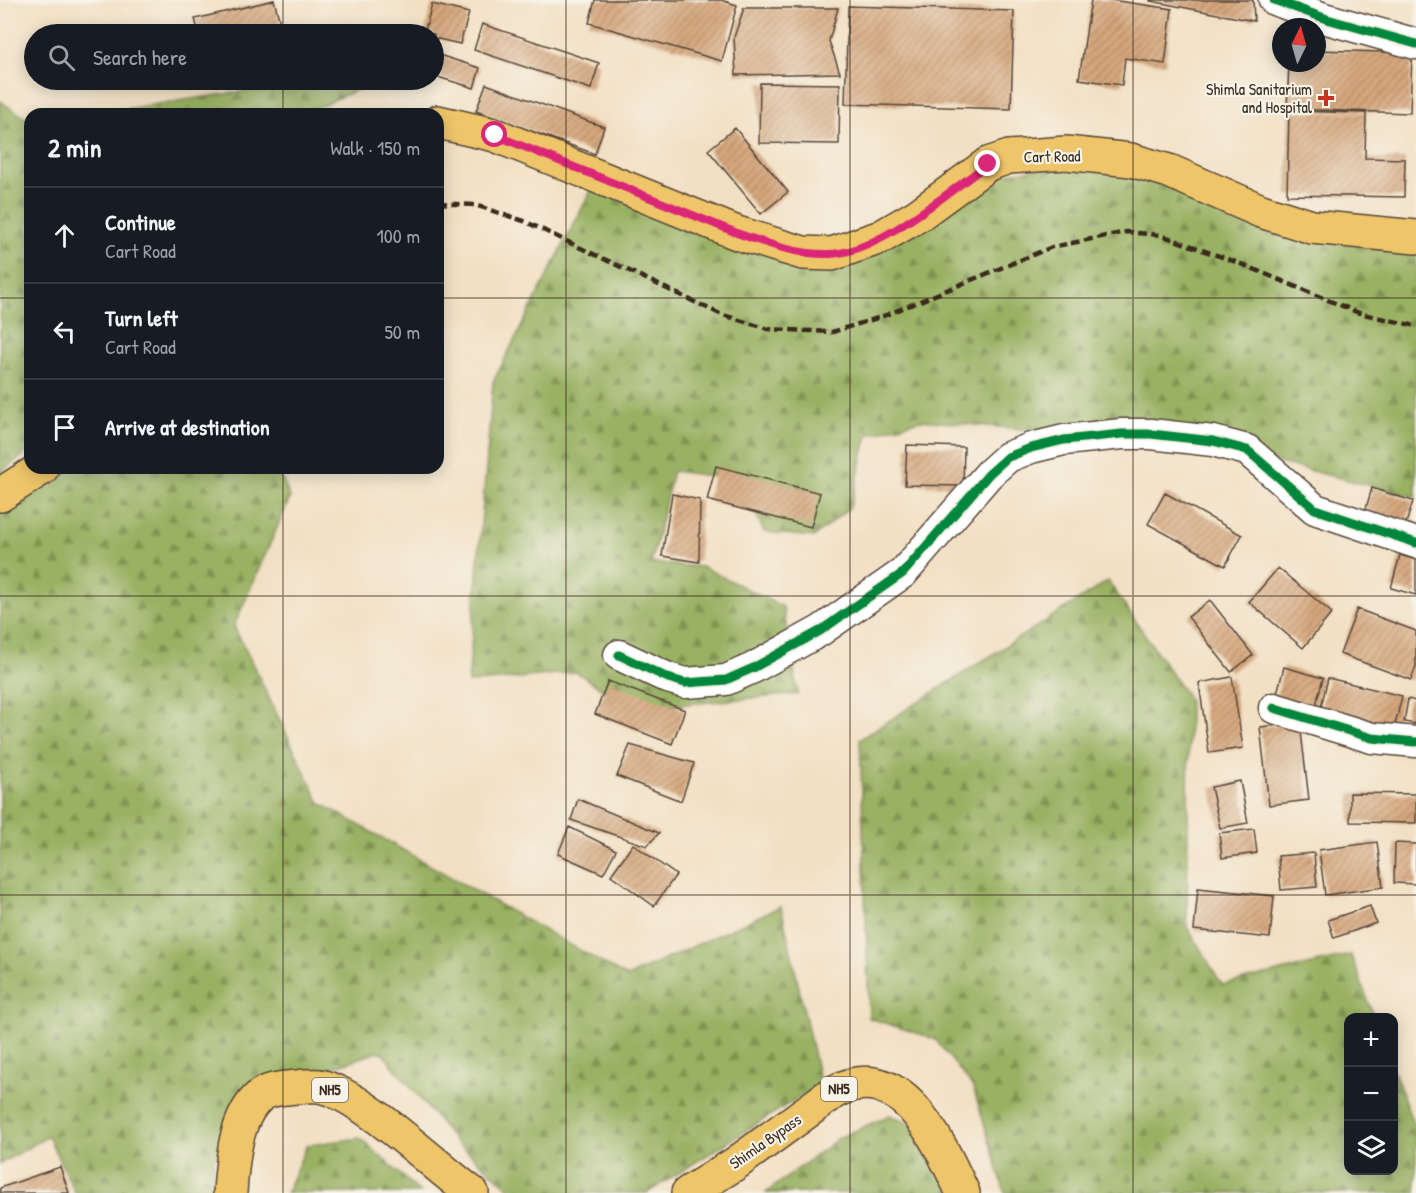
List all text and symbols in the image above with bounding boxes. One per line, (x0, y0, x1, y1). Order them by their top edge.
north arrow (1272, 18, 1326, 72)
search box (24, 24, 444, 90)
icon: search (45, 41, 78, 74)
text: Search here (93, 42, 187, 72)
place label: Shimla Sanitarium and Hospital (1206, 78, 1313, 118)
marker: Shimla Sanitarium and Hospital (1317, 89, 1335, 107)
route start (481, 121, 507, 147)
text: 2 min (48, 130, 101, 165)
text: Walk · 150 m (330, 134, 420, 161)
street label: Cart Road (1024, 145, 1080, 167)
route end (974, 150, 1000, 176)
text: Continue (105, 207, 176, 237)
icon: ahead (48, 219, 81, 252)
text: 100 m (377, 222, 420, 249)
text: Cart Road (105, 237, 176, 264)
text: Turn left (105, 303, 178, 333)
icon: left (48, 315, 81, 348)
text: 50 m (384, 318, 420, 345)
text: Cart Road (105, 333, 176, 360)
icon: arrive (48, 411, 81, 444)
text: Arrive at destination (105, 412, 270, 442)
map controls (1344, 1013, 1398, 1175)
button: + (1344, 1013, 1398, 1067)
button: − (1344, 1067, 1398, 1121)
road number: NH5 (821, 1077, 857, 1101)
road number: NH5 (312, 1078, 348, 1102)
street label: Shimla Bypass (725, 1108, 805, 1174)
button: layers (1344, 1121, 1398, 1175)

